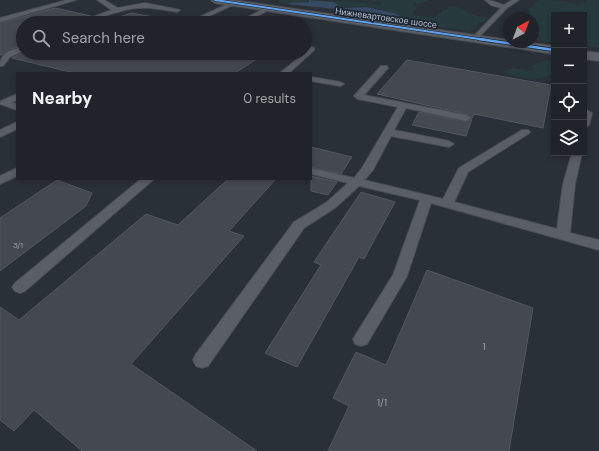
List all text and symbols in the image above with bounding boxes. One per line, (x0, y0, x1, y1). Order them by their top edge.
street label: Нижневартовское шоссе (334, 5, 438, 31)
north arrow (503, 12, 539, 48)
map controls (551, 12, 587, 156)
button: + (551, 12, 587, 48)
search box (16, 16, 312, 60)
icon: search (30, 27, 52, 49)
text: Search here (62, 28, 145, 48)
button: − (551, 48, 587, 84)
button: locate (551, 84, 587, 120)
text: Nearby (32, 87, 92, 109)
text: 0 results (243, 90, 296, 107)
button: layers (551, 120, 587, 156)
house number: 3/1 (13, 240, 23, 250)
house number: 1 (482, 340, 486, 353)
house number: 1/1 (377, 396, 387, 409)

